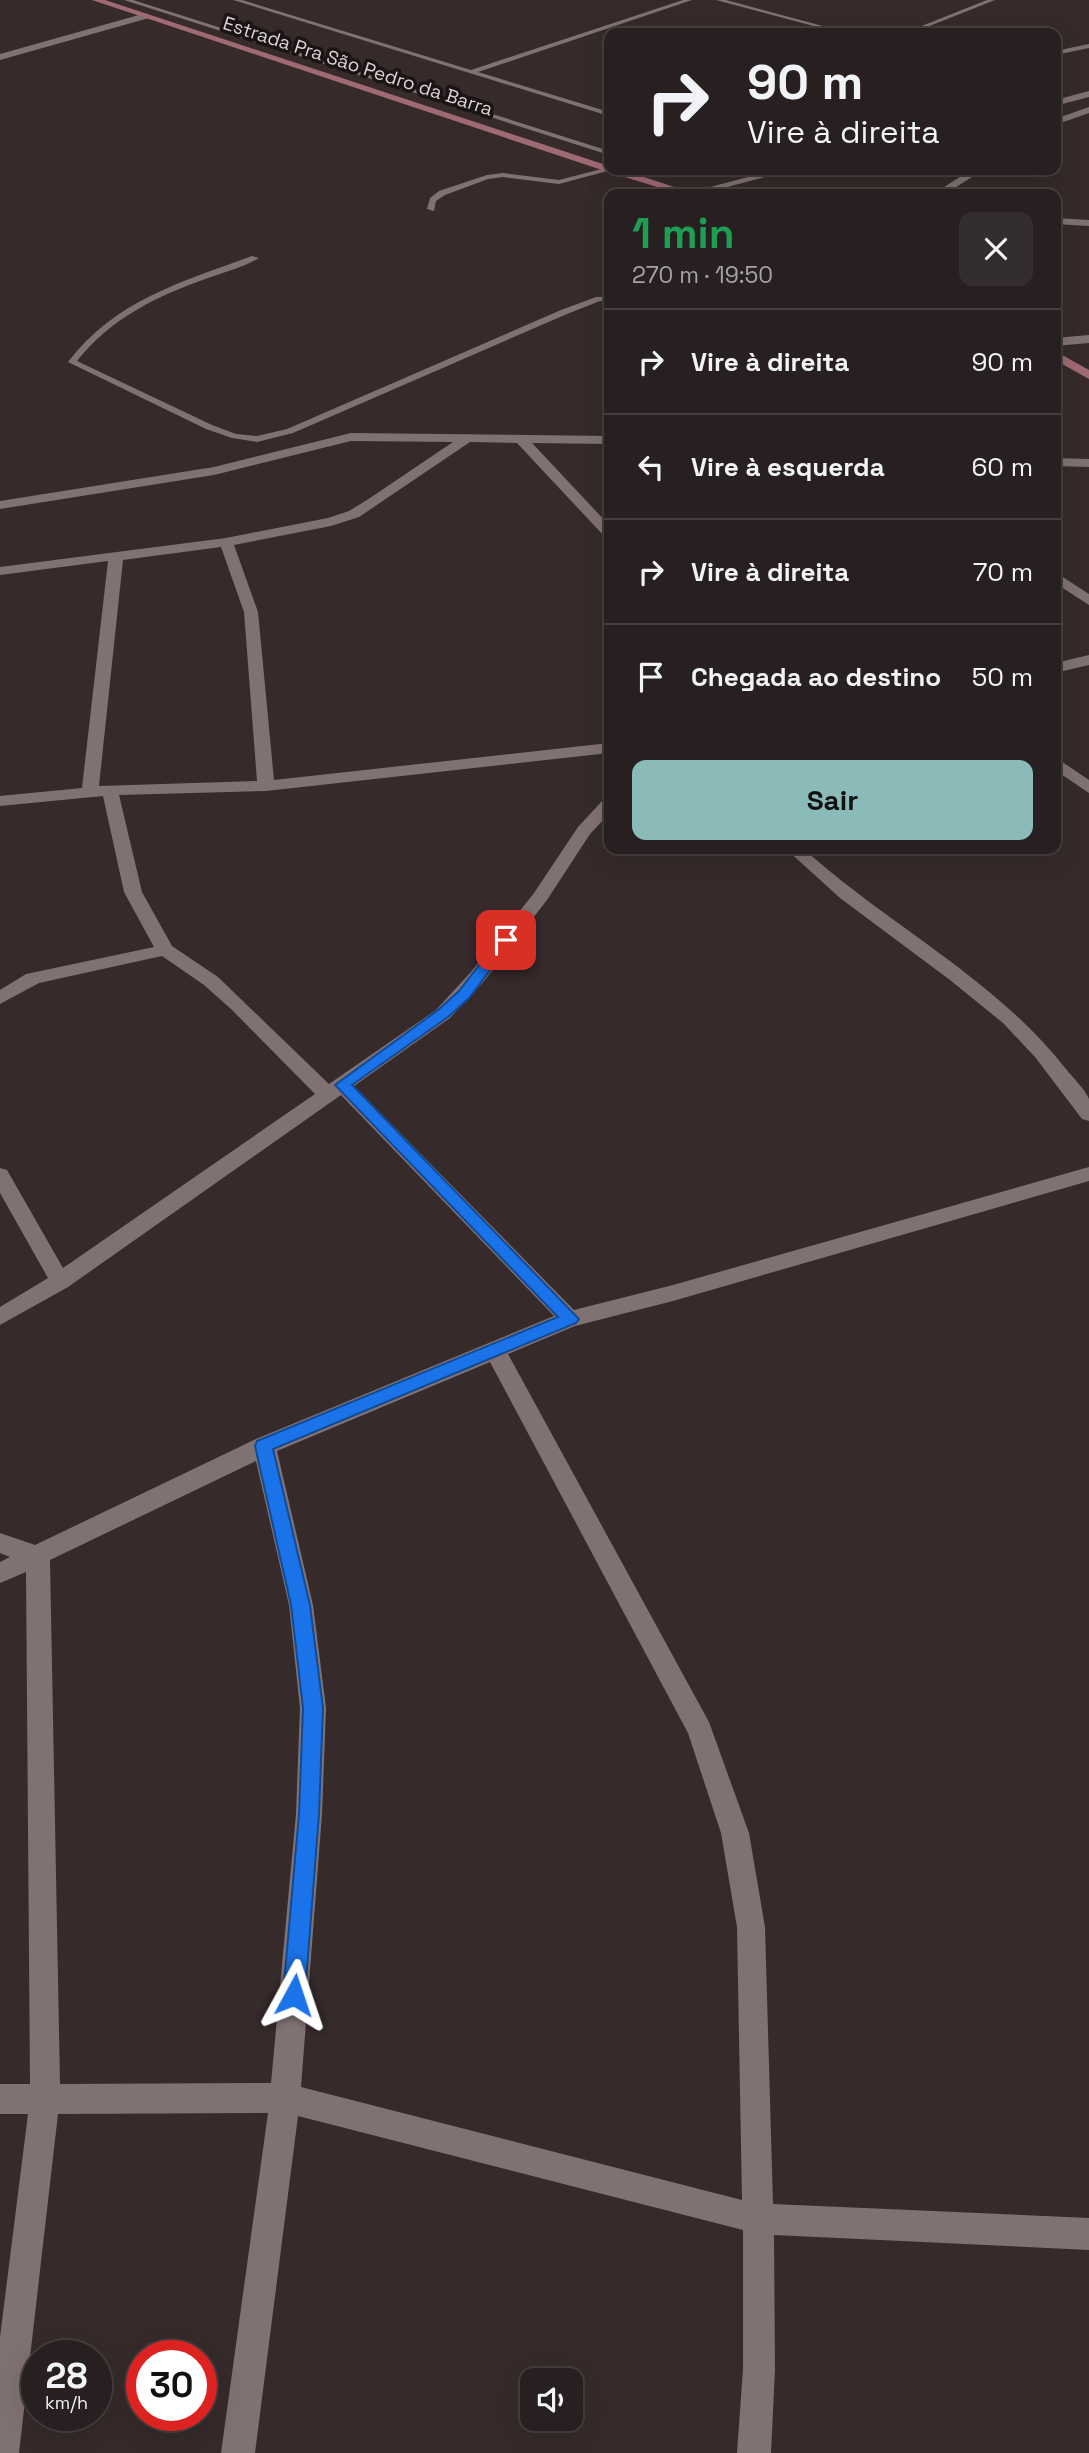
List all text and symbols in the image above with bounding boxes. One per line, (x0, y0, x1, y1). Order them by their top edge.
street label: Estrada Pra São Pedro da Barra (220, 10, 496, 122)
text: 90 m (747, 51, 863, 113)
icon: right (632, 56, 723, 147)
text: Vire à direita (747, 112, 940, 152)
text: 1 min (632, 207, 735, 260)
button: close (959, 212, 1033, 286)
text: 270 m · 19:50 (632, 260, 773, 290)
icon: right (632, 343, 670, 381)
text: Vire à direita (691, 345, 849, 379)
text: 90 m (971, 345, 1033, 379)
icon: left (632, 448, 670, 486)
text: Vire à esquerda (691, 450, 885, 484)
text: 60 m (971, 450, 1033, 484)
icon: right (632, 553, 670, 591)
text: Vire à direita (691, 555, 849, 589)
text: 70 m (973, 555, 1033, 589)
icon: arrive (632, 658, 670, 696)
text: Chegada ao destino (691, 660, 941, 694)
text: 50 m (972, 660, 1033, 694)
button: Sair (632, 760, 1033, 840)
pin (476, 910, 536, 970)
icon: arrive (487, 921, 525, 959)
position arrow (257, 1958, 331, 2032)
speed limit sign: 30 (126, 2340, 217, 2431)
text: 28 (46, 2354, 87, 2398)
map controls (520, 2368, 583, 2431)
button: sound (520, 2368, 583, 2431)
text: km/h (45, 2391, 88, 2414)

